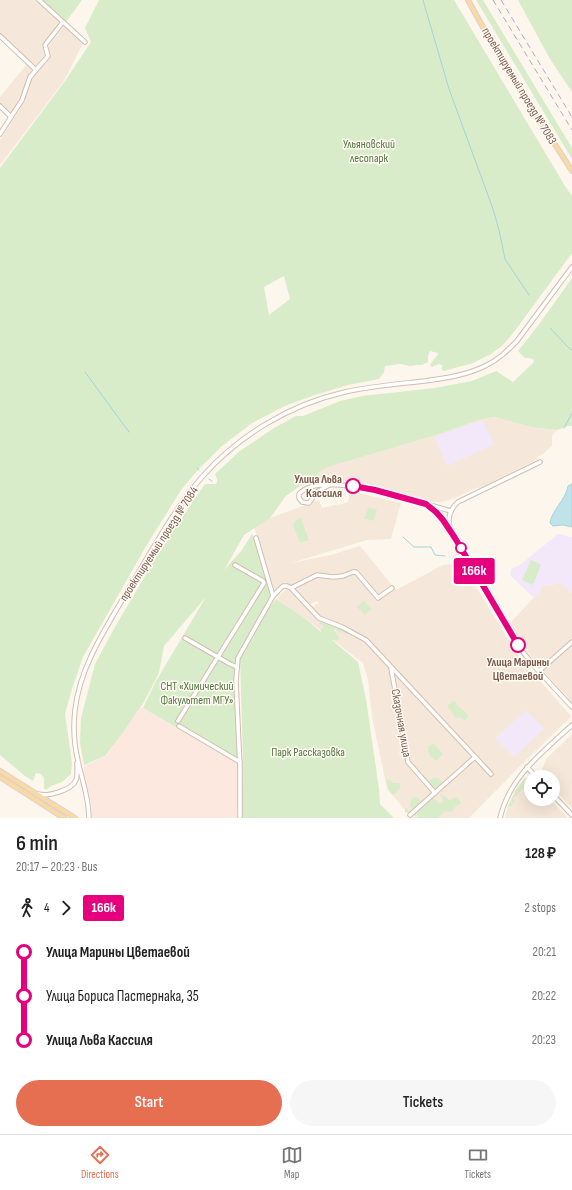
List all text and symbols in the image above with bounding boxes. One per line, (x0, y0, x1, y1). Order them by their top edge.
street label: проектируемый проезд № 7083 (478, 25, 560, 147)
park label: Ульяновский лесопарк (343, 137, 395, 166)
place label: Улица Льва Кассиля (294, 472, 342, 501)
marker: Улица Льва Кассиля (345, 478, 361, 494)
street label: проектируемый проезд № 7084 (116, 484, 202, 604)
unlabelled marker (455, 542, 467, 554)
line badge: 166к (446, 558, 502, 584)
text: 166к (462, 562, 486, 579)
marker: Улица Марины Цветаевой (510, 637, 526, 653)
place label: Улица Марины Цветаевой (487, 655, 549, 684)
park label: СНТ «Химический Факультет МГУ» (160, 679, 234, 708)
street label: Сказочная улица (388, 688, 414, 759)
park label: Парк Рассказовка (271, 745, 345, 760)
map controls (524, 770, 560, 806)
button: locate (524, 770, 560, 806)
text: 6 min (16, 830, 58, 857)
text: 128 ₽ (525, 844, 556, 863)
text: 20:17 – 20:23 · Bus (16, 859, 97, 875)
icon: walk (16, 897, 38, 919)
icon: forward (55, 897, 77, 919)
text: 166к (91, 899, 116, 916)
text: 4 (44, 900, 49, 916)
text: 2 stops (525, 900, 556, 916)
text: Улица Марины Цветаевой (46, 943, 190, 962)
text: 20:21 (533, 944, 556, 960)
text: Улица Бориса Пастернака, 35 (46, 987, 199, 1006)
text: 20:22 (532, 988, 556, 1004)
text: Улица Льва Кассиля (46, 1031, 153, 1050)
text: 20:23 (532, 1032, 556, 1048)
button: Start (16, 1080, 282, 1126)
button: Tickets (290, 1080, 556, 1126)
tab: Directions (81, 1144, 119, 1181)
tab: Map (281, 1144, 303, 1181)
tab: Tickets (464, 1144, 491, 1181)

